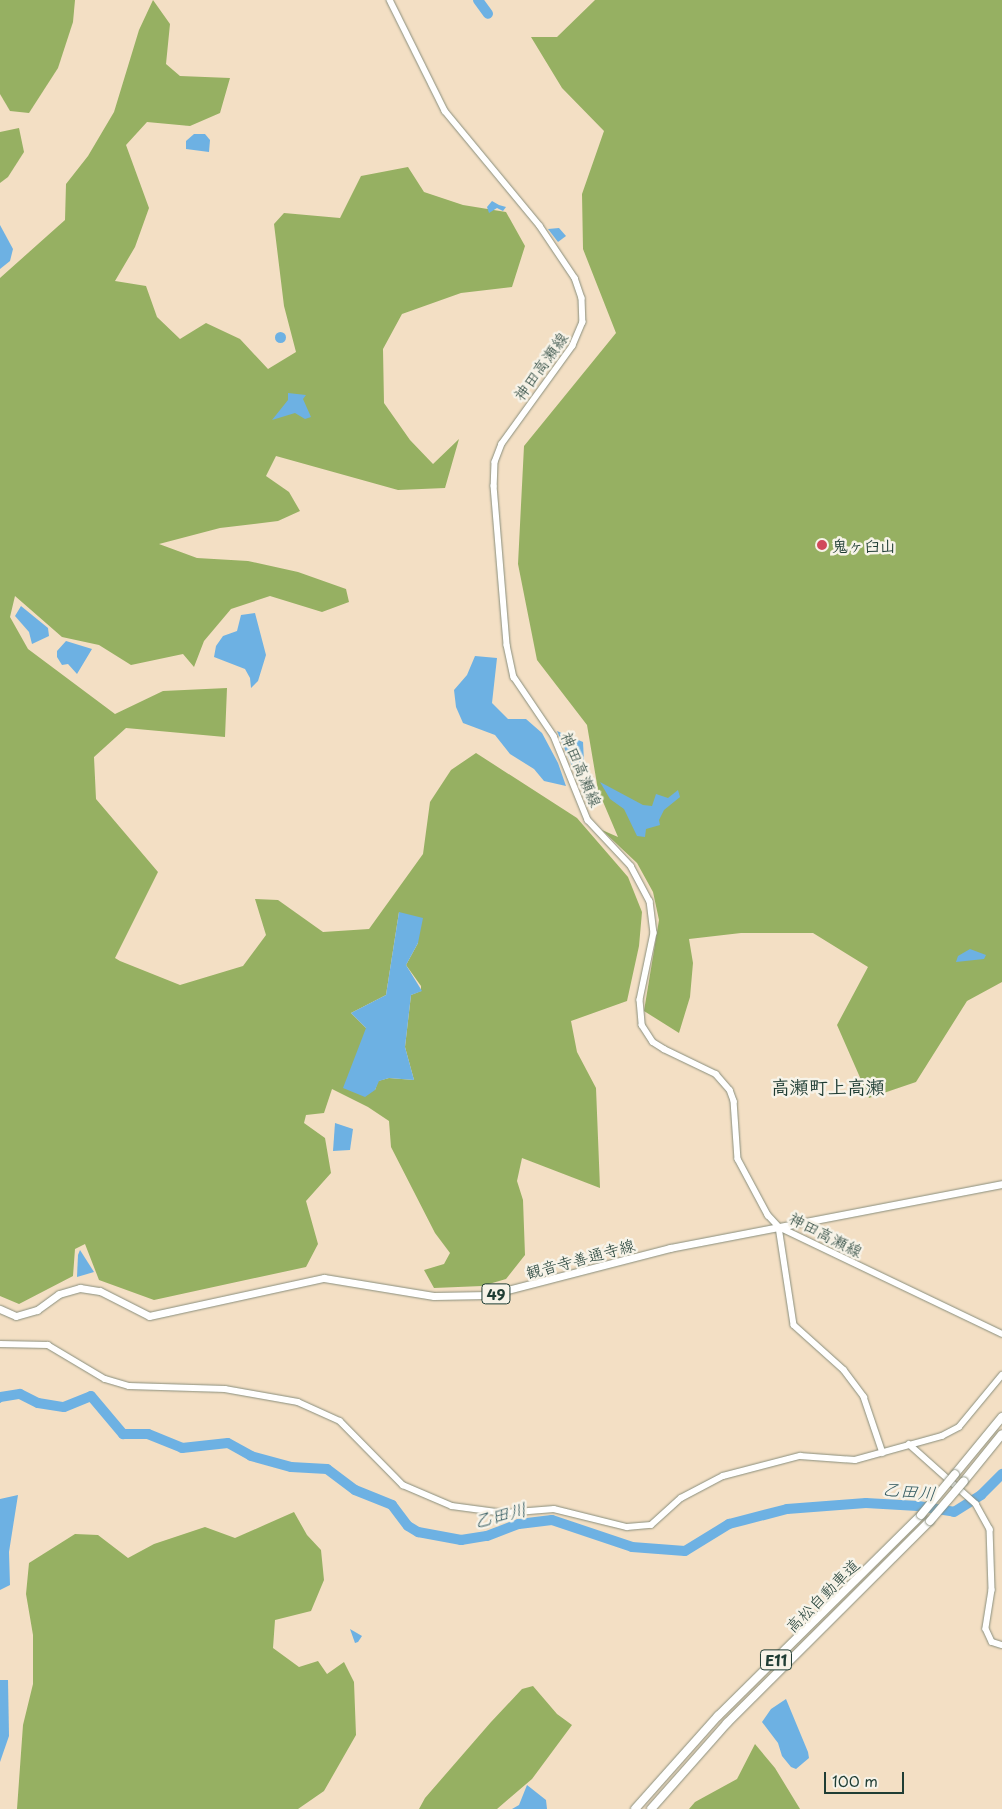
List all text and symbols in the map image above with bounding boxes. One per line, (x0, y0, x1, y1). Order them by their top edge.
street label: 神田高瀬線 (509, 328, 571, 404)
place label: 鬼ヶ臼山 (832, 535, 896, 555)
marker: 鬼ヶ臼山 (816, 539, 828, 551)
street label: 神田高瀬線 (558, 728, 606, 810)
district label: 高瀬町上高瀬 (771, 1076, 885, 1098)
street label: 神田高瀬線 (786, 1207, 866, 1261)
street label: 観音寺善通寺線 (523, 1234, 637, 1282)
road number: 49 (481, 1282, 511, 1306)
water label: 乙田川 (881, 1477, 937, 1505)
water label: 乙田川 (471, 1498, 529, 1532)
street label: 高松自動車道 (781, 1554, 863, 1636)
road number: E11 (760, 1648, 792, 1672)
scale bar (827, 1762, 907, 1794)
text: 100 m (832, 1769, 878, 1792)

